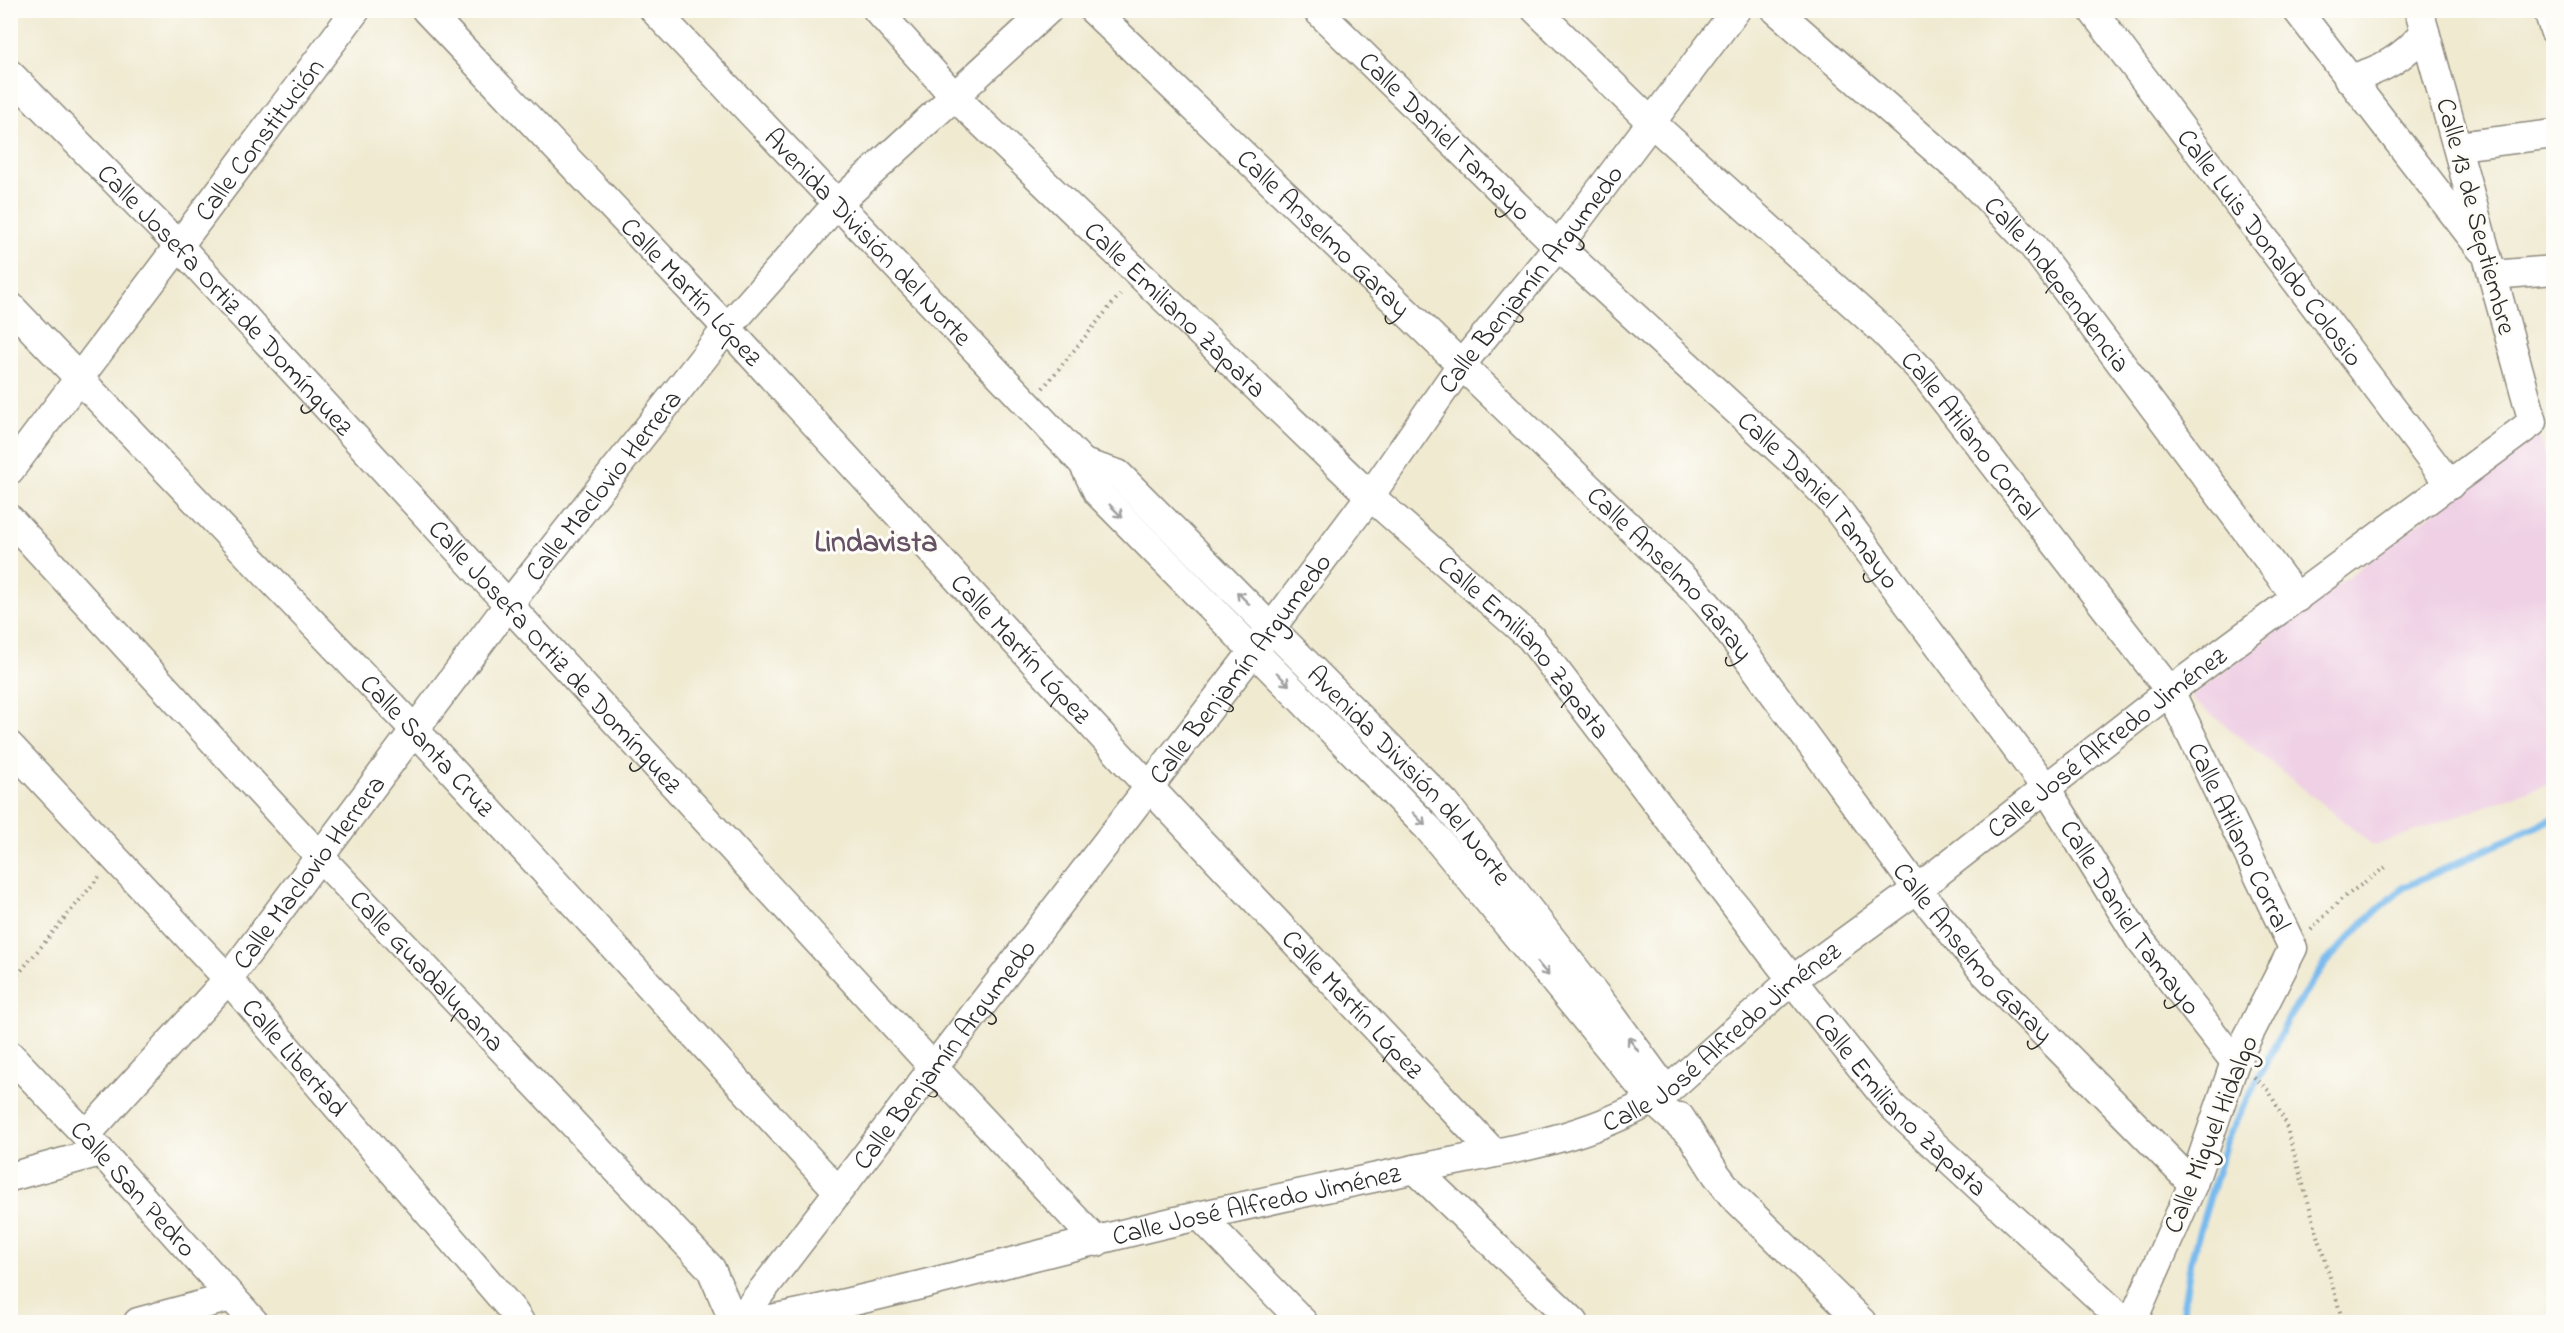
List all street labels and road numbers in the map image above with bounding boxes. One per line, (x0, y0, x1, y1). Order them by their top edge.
street label: Calle Daniel Tamayo (1348, 44, 1539, 232)
street label: Calle Constitución (186, 51, 335, 231)
street label: Calle 13 de Septiembre (2424, 94, 2525, 340)
street label: Avenida División del Norte (754, 120, 980, 357)
street label: Calle Luis Donaldo Colosio (2166, 121, 2372, 376)
street label: Calle Anselmo Garay (1226, 141, 1418, 328)
street label: Calle Josefa Ortiz de Domínguez (87, 156, 362, 446)
street label: Calle Benjamín Argumedo (1430, 158, 1634, 403)
street label: Calle Independencia (1973, 188, 2138, 382)
street label: Calle Martín López (610, 209, 771, 377)
street label: Calle Emiliano Zapata (1074, 214, 1274, 408)
street label: Calle Atilano Corral (1890, 343, 2048, 529)
street label: Calle Maclovio Herrera (517, 383, 693, 591)
street label: Calle Daniel Tamayo (1727, 403, 1908, 599)
street label: Calle Anselmo Garay (1576, 478, 1761, 670)
street label: Calle Josefa Ortiz de Domínguez (418, 512, 691, 804)
street label: Calle Benjamín Argumedo (1141, 546, 1343, 794)
street label: Calle Emiliano Zapata (1428, 547, 1619, 748)
street label: Calle Martín López (940, 566, 1100, 735)
street label: Calle José Alfredo Jiménez (1980, 638, 2237, 849)
street label: Avenida División del Norte (1297, 657, 1520, 895)
street label: Calle Santa Cruz (349, 666, 503, 827)
street label: Calle Atilano Corral (2175, 736, 2300, 939)
street label: Calle Maclovio Herrera (224, 768, 396, 979)
street label: Calle Daniel Tamayo (2048, 813, 2209, 1025)
street label: Calle Anselmo Garay (1882, 855, 2061, 1053)
street label: Calle Guadalupana (339, 882, 513, 1062)
street label: Calle Martín López (1271, 922, 1432, 1089)
street label: Calle Benjamín Argumedo (845, 932, 1047, 1179)
street label: Calle José Alfredo Jiménez (1597, 933, 1851, 1144)
street label: Calle Libertad (231, 991, 355, 1127)
street label: Calle Emiliano Zapata (1803, 1005, 1995, 1207)
street label: Calle Miguel Hidalgo (2155, 1030, 2270, 1240)
street label: Calle San Pedro (60, 1112, 204, 1267)
street label: Calle José Alfredo Jiménez (1108, 1155, 1405, 1258)

